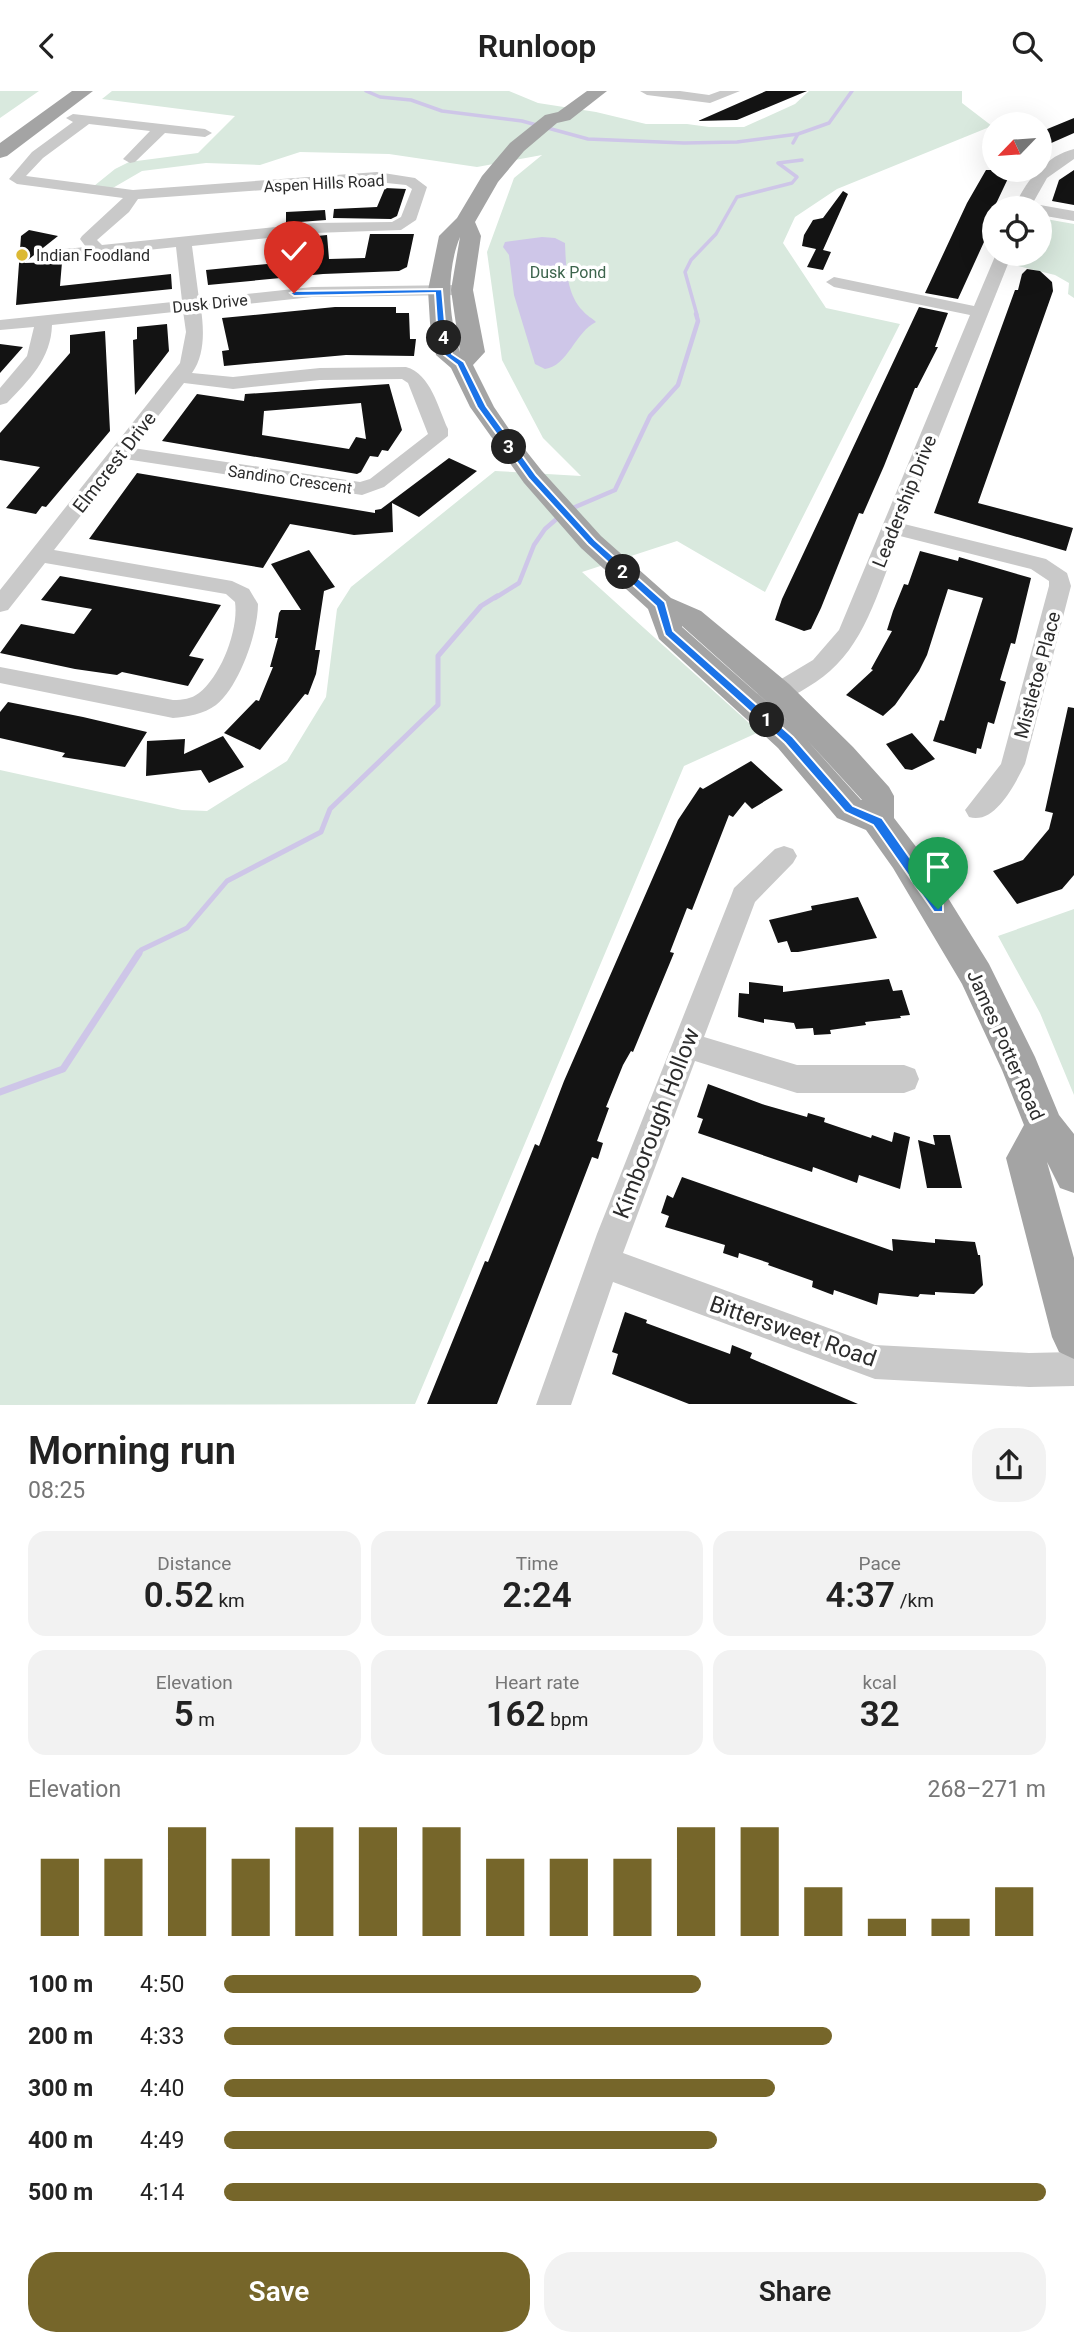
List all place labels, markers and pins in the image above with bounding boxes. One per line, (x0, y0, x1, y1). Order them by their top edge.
pin (264, 221, 324, 293)
place label: Indian Foodland (36, 246, 150, 265)
marker: Indian Foodland (14, 247, 30, 263)
pin: 4 (426, 321, 462, 355)
pin: 3 (491, 429, 526, 465)
pin: 2 (606, 554, 640, 589)
pin: 1 (750, 703, 784, 737)
pin (908, 837, 968, 909)

